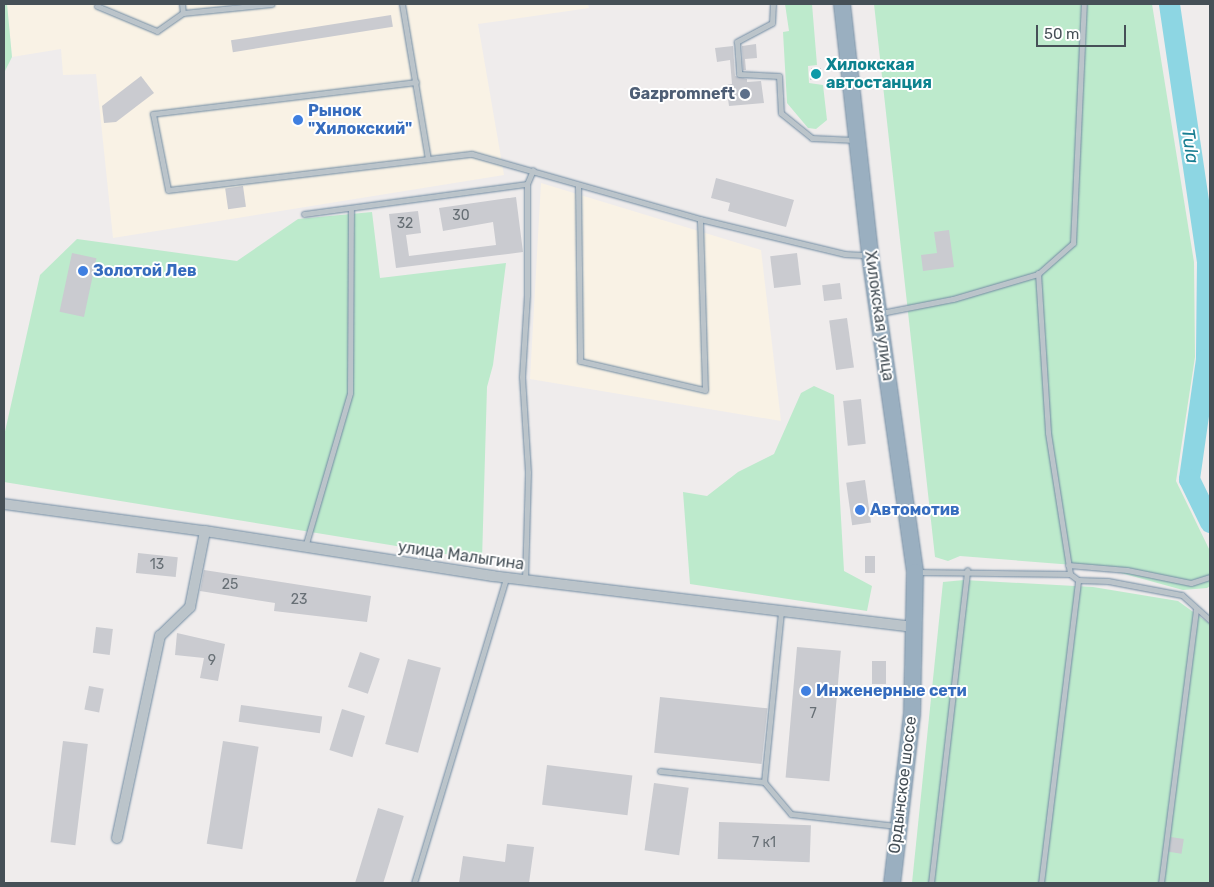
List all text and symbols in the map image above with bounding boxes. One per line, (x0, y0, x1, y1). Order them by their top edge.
scale bar (1039, 15, 1129, 47)
text: 50 m (1044, 25, 1079, 43)
place label: Хилокская автостанция (826, 55, 932, 93)
marker: Хилокская автостанция (810, 68, 822, 80)
place label: Gazpromneft (629, 84, 735, 104)
marker: Gazpromneft (739, 88, 751, 100)
place label: Рынок "Хилокский" (308, 101, 412, 139)
marker: Рынок "Хилокский" (292, 114, 304, 126)
water label: Tula (1177, 127, 1203, 165)
house number: 30 (452, 208, 470, 224)
house number: 32 (397, 216, 413, 232)
street label: Хилокская улица (860, 250, 898, 382)
place label: Золотой Лев (93, 261, 197, 281)
marker: Золотой Лев (77, 265, 89, 277)
place label: Автомотив (870, 500, 960, 520)
marker: Автомотив (854, 504, 866, 516)
street label: улица Малыгина (397, 538, 525, 574)
house number: 13 (150, 557, 164, 573)
house number: 25 (222, 577, 238, 593)
house number: 23 (291, 592, 307, 608)
house number: 9 (208, 653, 216, 669)
place label: Инженерные сети (816, 681, 967, 701)
marker: Инженерные сети (800, 685, 812, 697)
house number: 7 (809, 706, 817, 722)
street label: Ордынское шоссе (885, 715, 921, 855)
house number: 7 к1 (752, 835, 776, 851)

